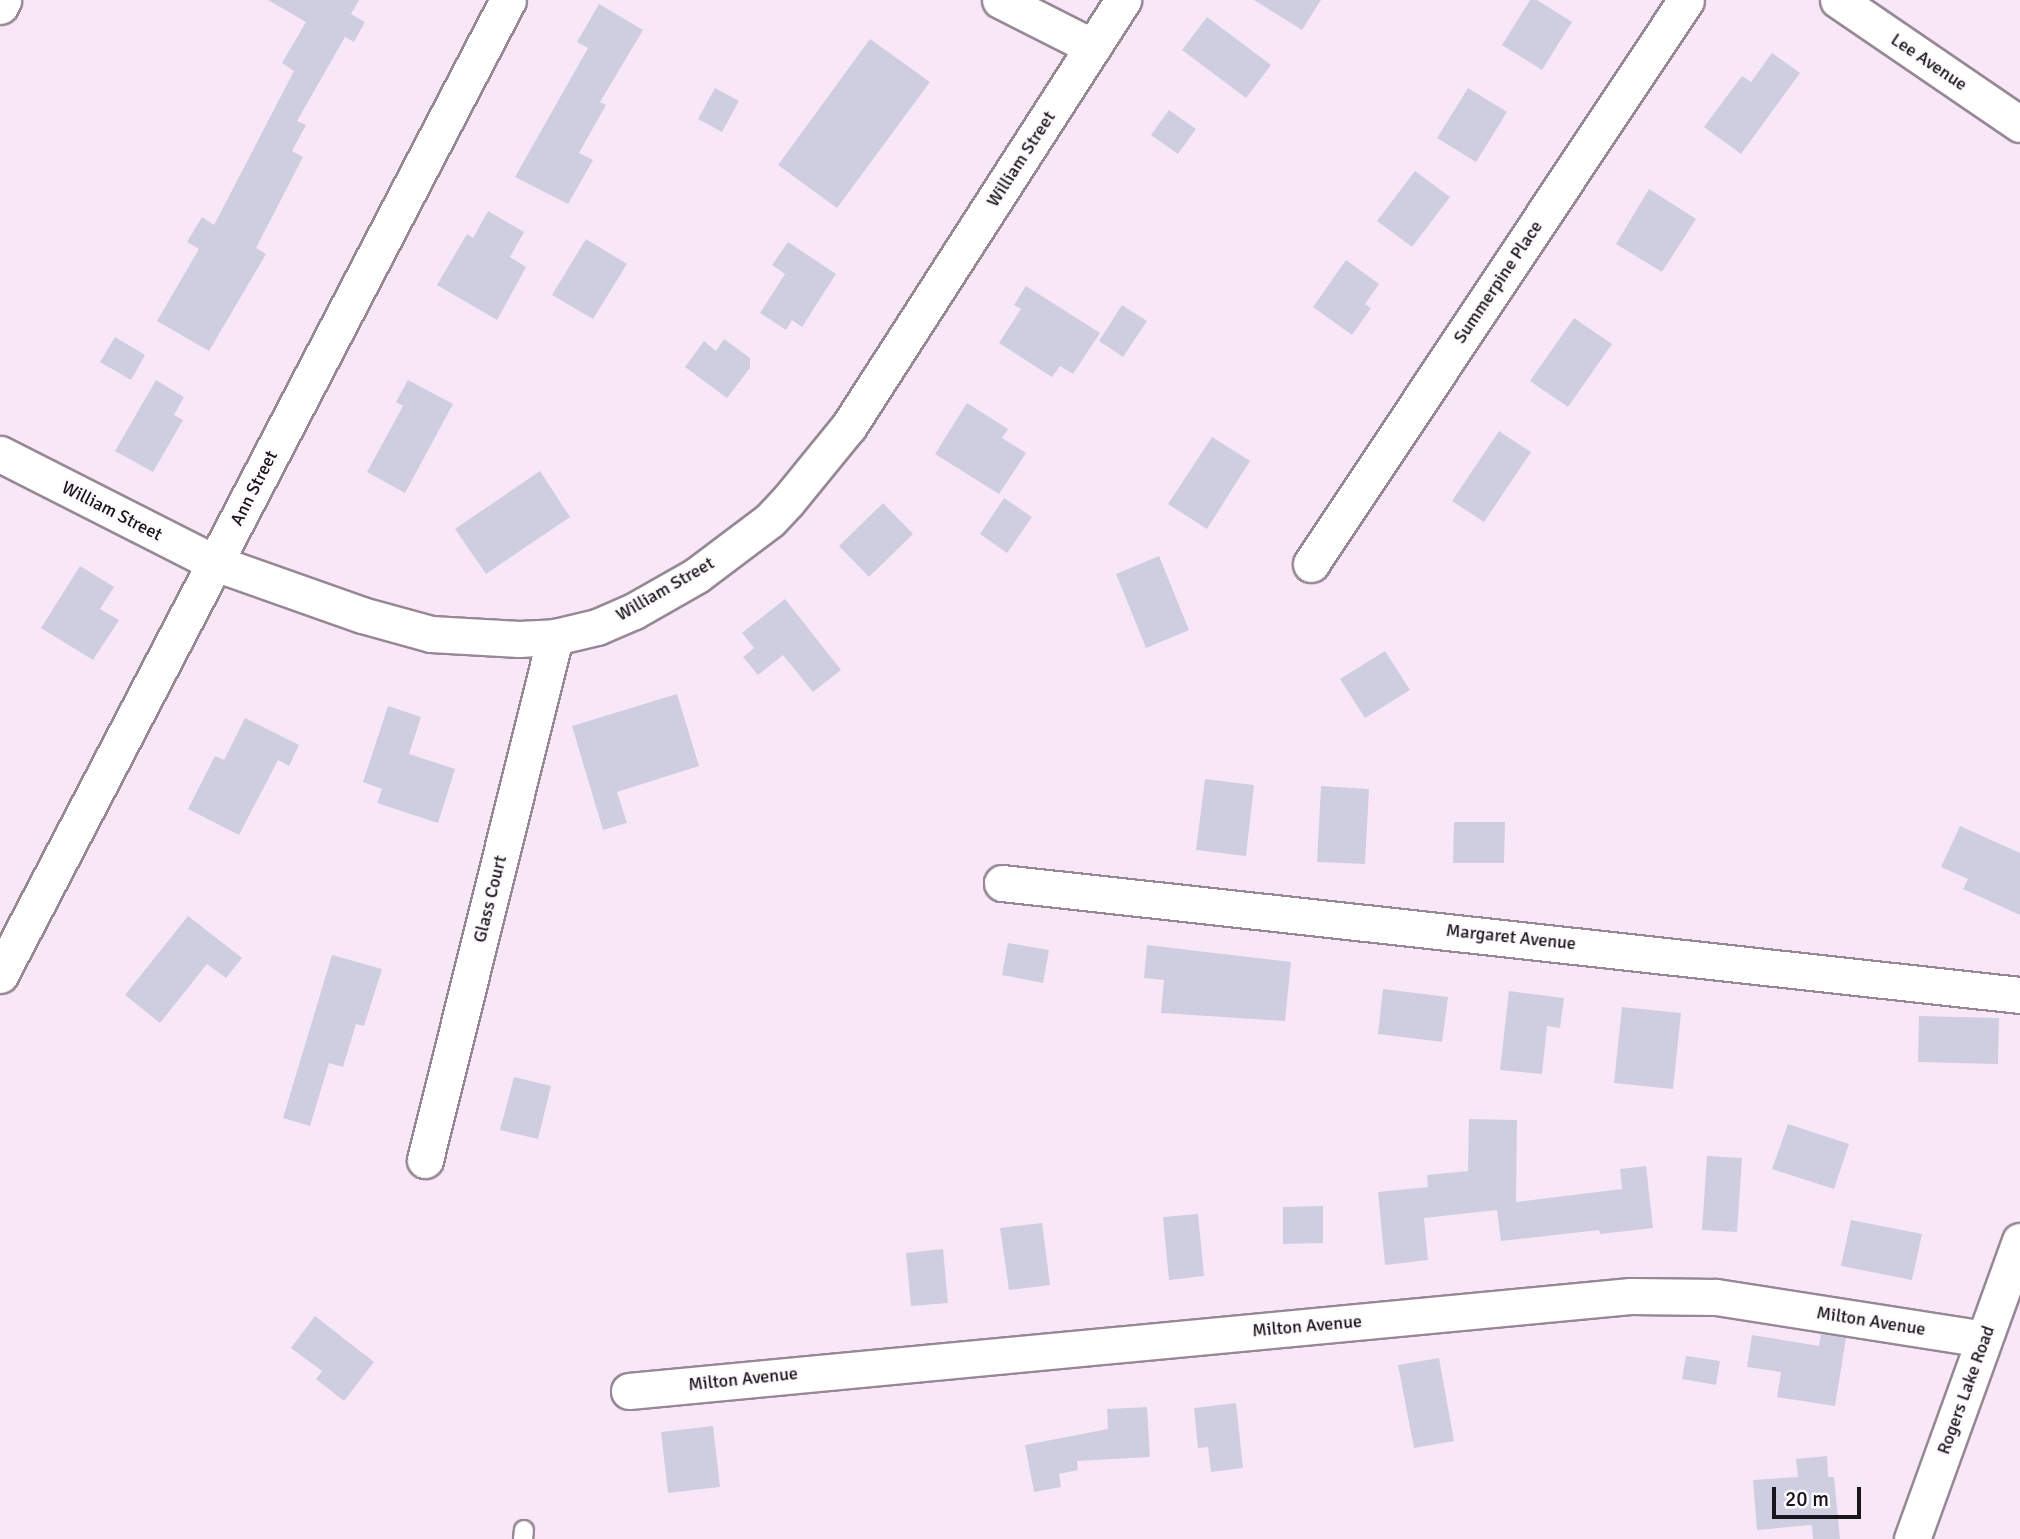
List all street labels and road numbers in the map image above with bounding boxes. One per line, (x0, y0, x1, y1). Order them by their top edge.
street label: Lee Avenue (1887, 29, 1971, 95)
street label: William Street (982, 107, 1060, 211)
street label: Summerpine Place (1449, 217, 1547, 347)
street label: Ann Street (226, 447, 282, 529)
street label: William Street (58, 476, 166, 546)
street label: William Street (612, 552, 718, 626)
street label: Glass Court (469, 853, 511, 945)
street label: Margaret Avenue (1445, 919, 1577, 955)
street label: Milton Avenue (1815, 1302, 1927, 1340)
street label: Milton Avenue (1251, 1310, 1363, 1342)
street label: Rogers Lake Road (1933, 1323, 1999, 1457)
street label: Milton Avenue (687, 1363, 799, 1395)

